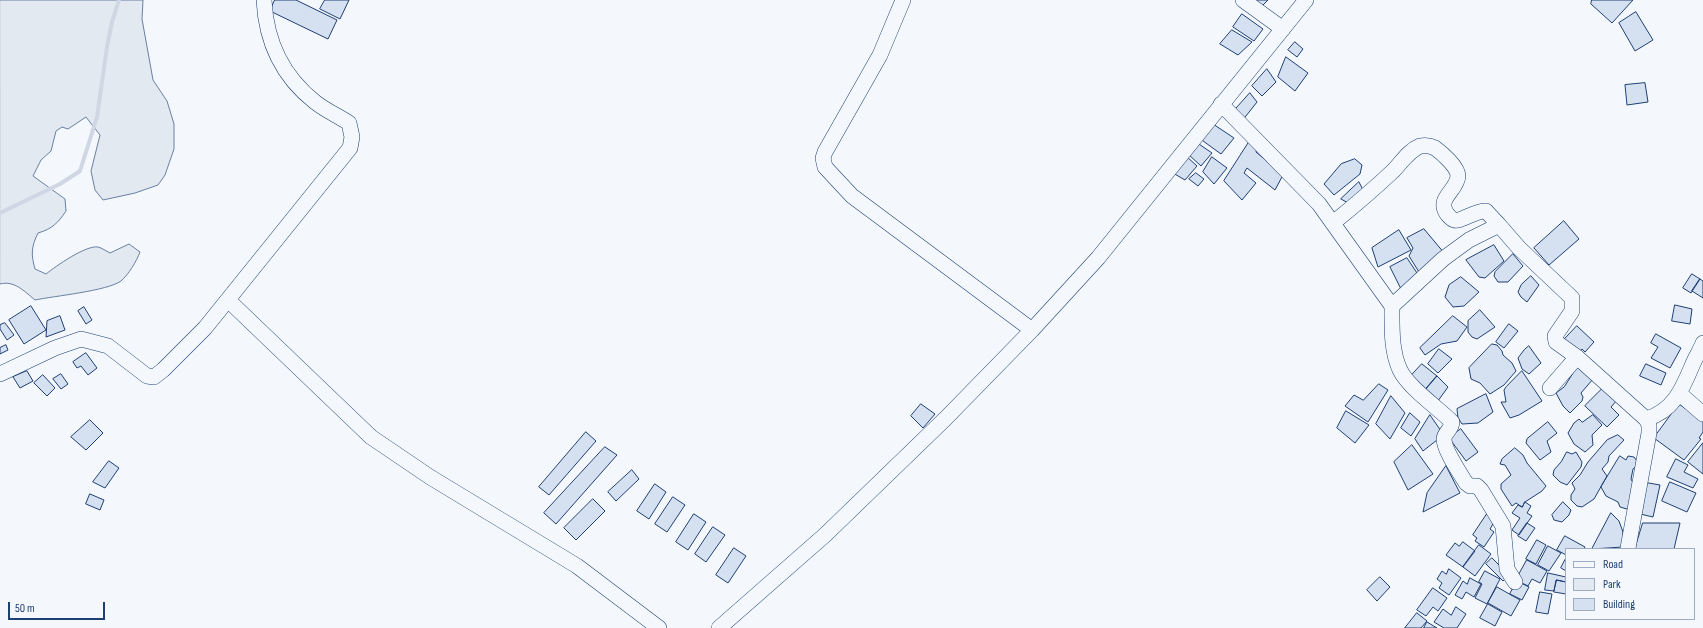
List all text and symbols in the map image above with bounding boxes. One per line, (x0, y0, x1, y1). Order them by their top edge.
legend (1565, 548, 1695, 620)
text: Road (1603, 557, 1623, 572)
text: Park (1603, 577, 1621, 592)
scale bar (10, 594, 107, 620)
text: Building (1603, 597, 1635, 612)
text: 50 m (15, 601, 35, 616)

